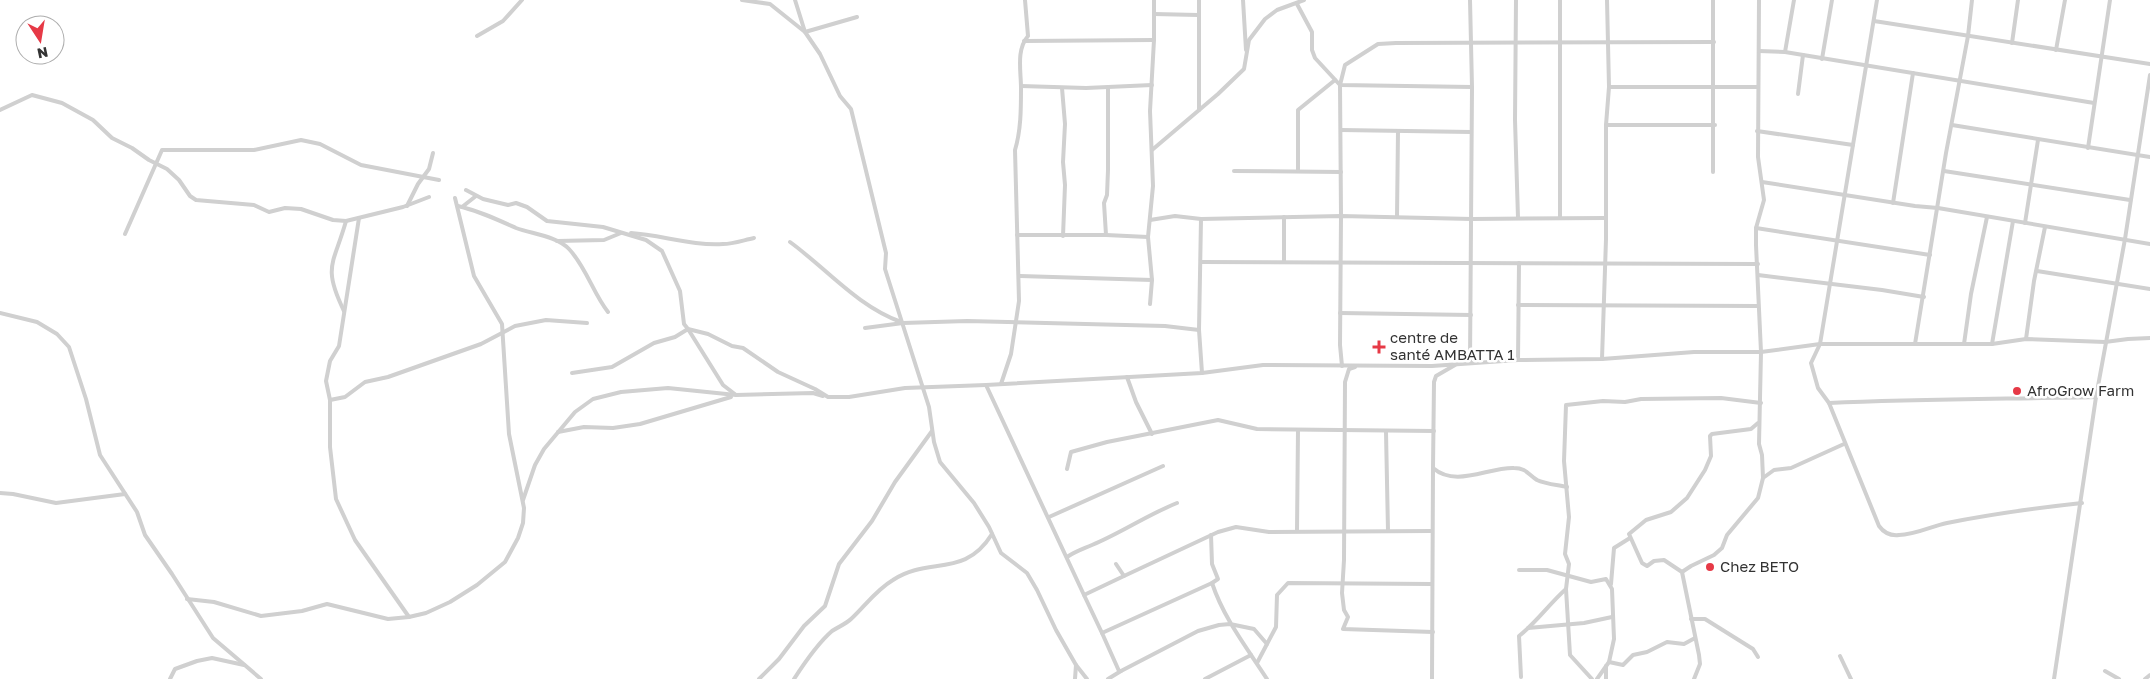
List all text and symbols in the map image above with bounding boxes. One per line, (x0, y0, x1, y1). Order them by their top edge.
north arrow (15, 15, 65, 65)
text: N (36, 44, 50, 63)
place label: centre de santé AMBATTA 1 (1390, 328, 1515, 363)
marker: centre de santé AMBATTA 1 (1372, 340, 1386, 354)
place label: AfroGrow Farm (2027, 381, 2134, 399)
marker: AfroGrow Farm (2011, 385, 2023, 397)
place label: Chez BETO (1720, 557, 1799, 575)
marker: Chez BETO (1704, 561, 1716, 573)

